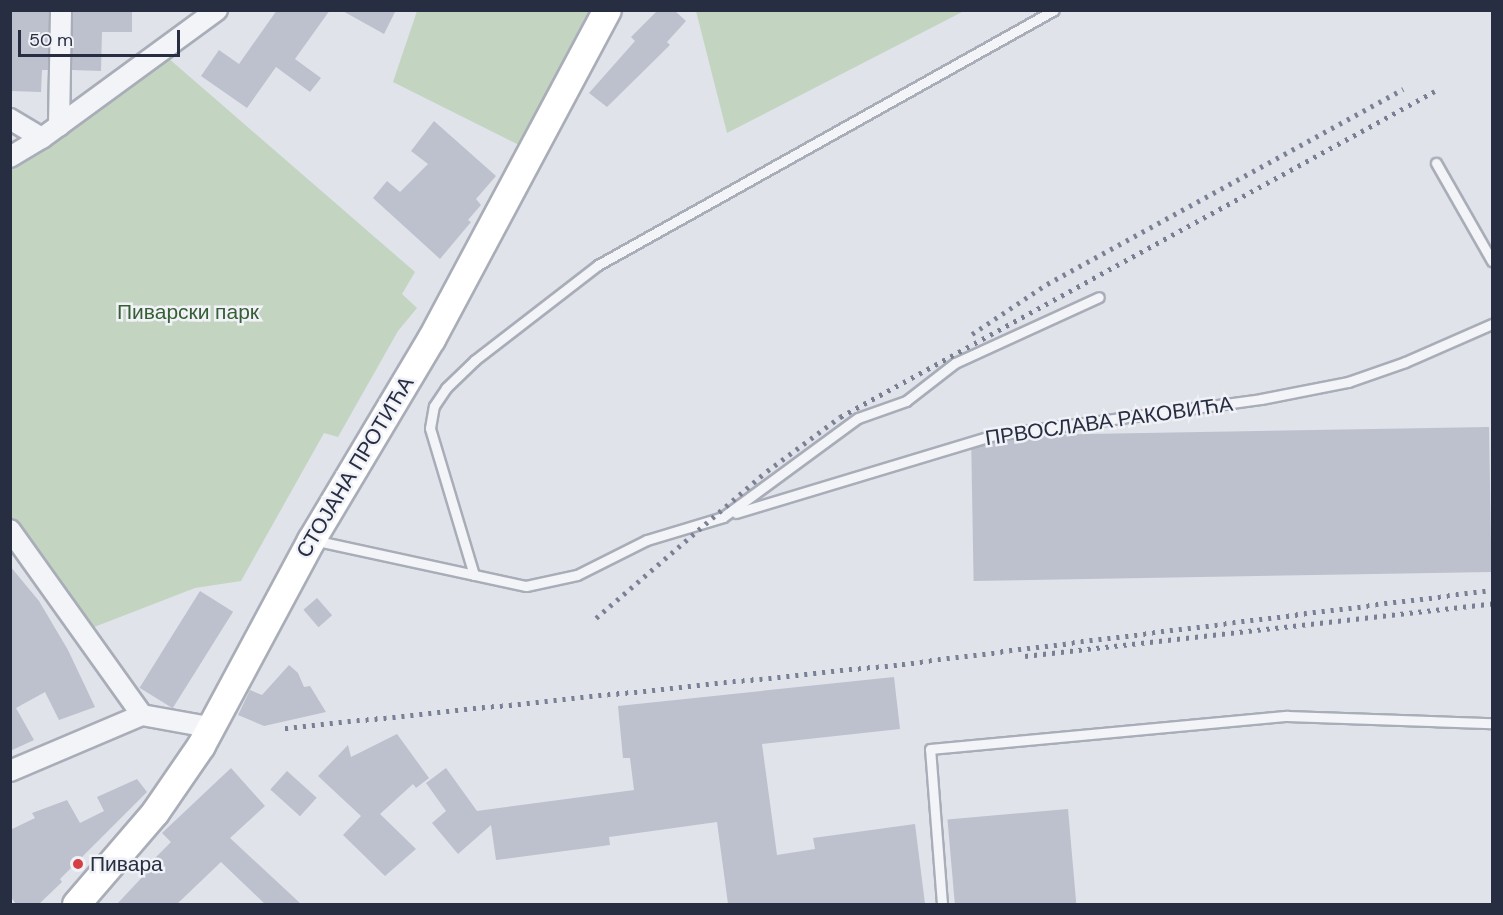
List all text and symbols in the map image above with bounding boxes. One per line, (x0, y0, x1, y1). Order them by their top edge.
scale bar (21, 18, 183, 56)
text: 50 m (29, 28, 73, 52)
park label: Пиварски парк (117, 299, 259, 325)
street label: СТОЈАНА ПРОТИЋА (291, 372, 419, 562)
street label: ПРВОСЛАВА РАКОВИЋА (984, 391, 1234, 451)
place label: Пивара (90, 851, 163, 877)
marker: Пивара (71, 857, 85, 871)

